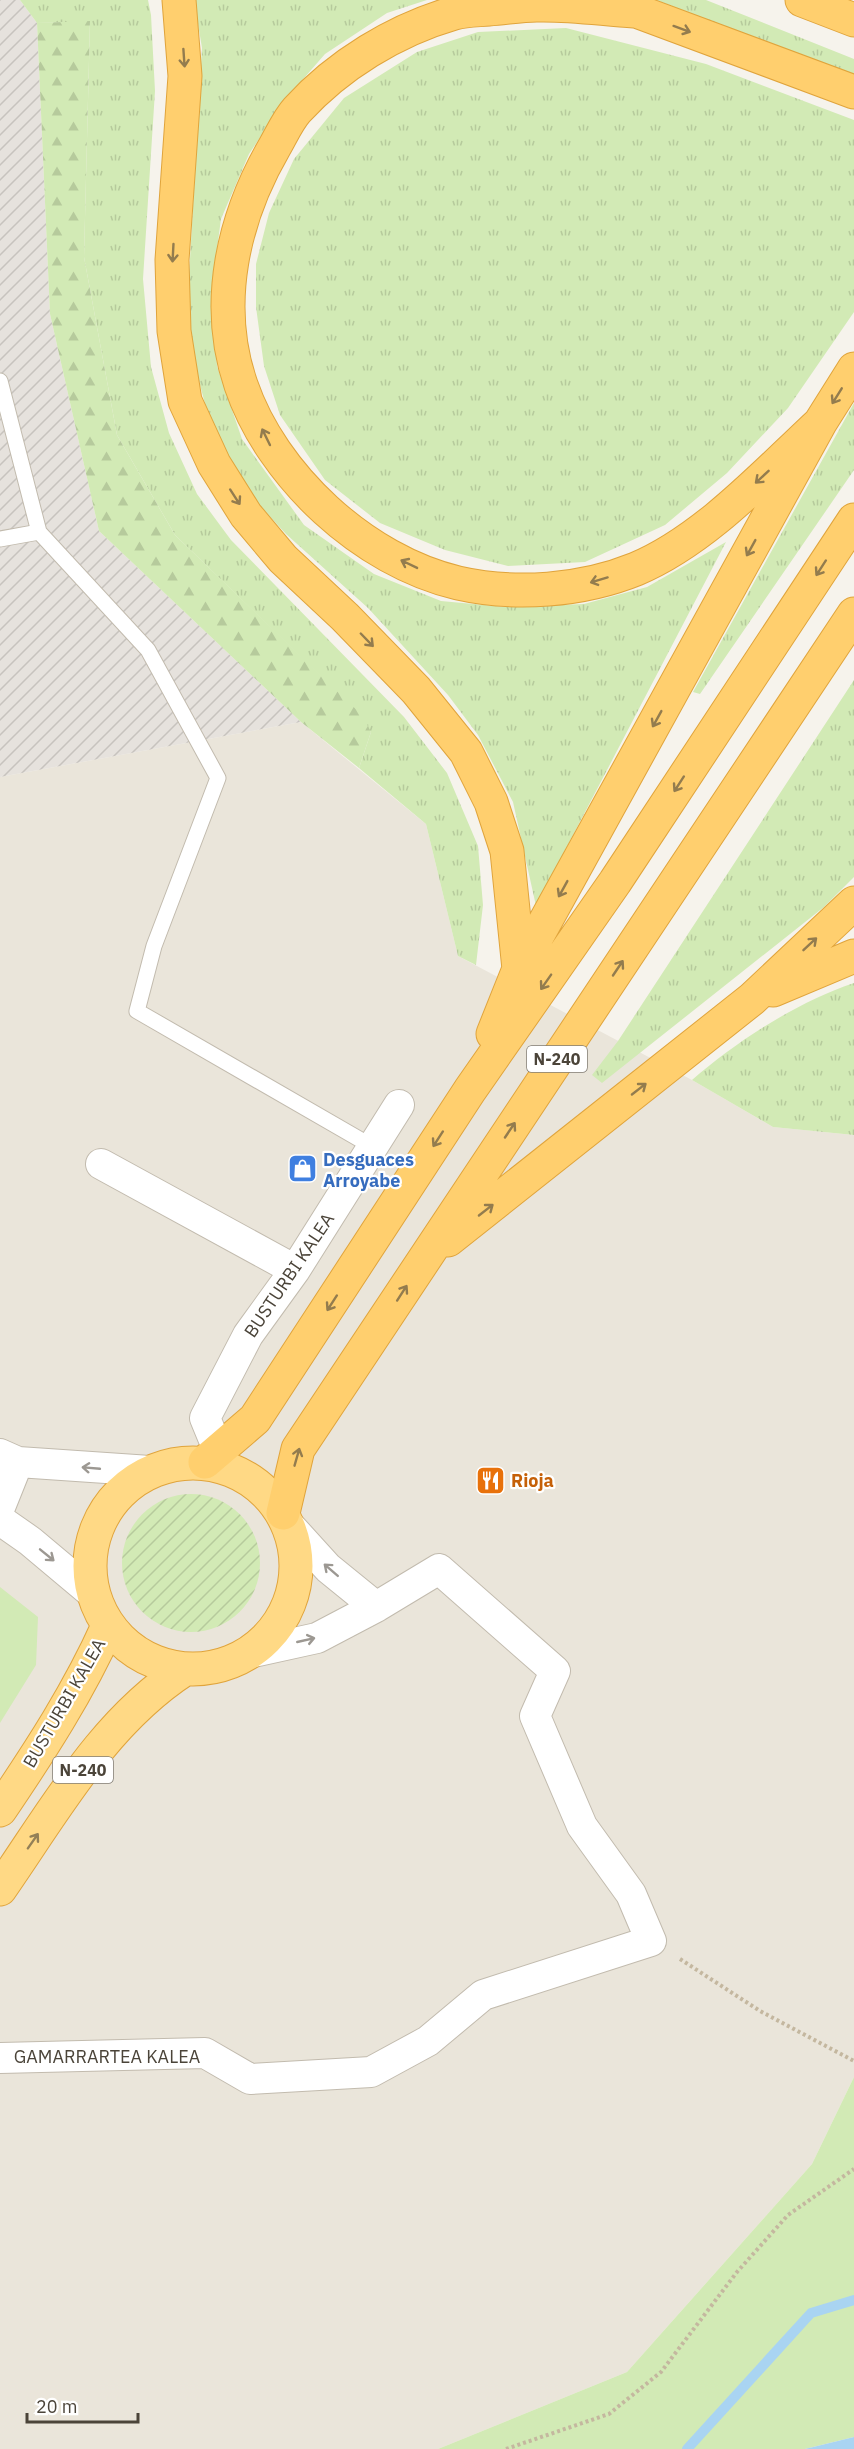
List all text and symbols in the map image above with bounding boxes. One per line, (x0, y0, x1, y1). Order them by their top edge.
one-way arrow (672, 24, 691, 35)
one-way arrow (178, 48, 189, 68)
one-way arrow (167, 242, 178, 262)
one-way arrow (831, 387, 843, 404)
one-way arrow (259, 428, 271, 446)
one-way arrow (755, 470, 770, 484)
one-way arrow (229, 489, 242, 506)
one-way arrow (745, 539, 757, 556)
one-way arrow (400, 558, 418, 570)
one-way arrow (814, 559, 826, 576)
one-way arrow (590, 575, 609, 586)
one-way arrow (360, 632, 374, 647)
one-way arrow (651, 709, 662, 727)
one-way arrow (673, 775, 685, 792)
one-way arrow (557, 880, 568, 898)
one-way arrow (803, 937, 818, 952)
one-way arrow (612, 960, 624, 977)
one-way arrow (540, 973, 552, 989)
road number: N-240 (527, 1046, 587, 1072)
one-way arrow (630, 1082, 646, 1095)
one-way arrow (503, 1122, 516, 1139)
one-way arrow (432, 1130, 444, 1147)
place label: Desguaces Arroyabe (323, 1148, 414, 1192)
shop icon: Desguaces Arroyabe (286, 1153, 318, 1185)
one-way arrow (478, 1203, 493, 1217)
street label: BUSTURBI KALEA (239, 1208, 339, 1342)
one-way arrow (396, 1285, 408, 1302)
one-way arrow (326, 1294, 338, 1310)
one-way arrow (292, 1447, 303, 1466)
one-way arrow (82, 1462, 102, 1473)
restaurant icon: Rioja (474, 1464, 506, 1496)
place label: Rioja (511, 1469, 554, 1492)
one-way arrow (39, 1548, 54, 1562)
one-way arrow (324, 1563, 339, 1577)
street label: BUSTURBI KALEA (18, 1634, 111, 1772)
one-way arrow (296, 1634, 315, 1646)
road number: N-240 (53, 1757, 113, 1783)
one-way arrow (27, 1834, 39, 1850)
street label: GAMARRARTEA KALEA (14, 2045, 201, 2068)
scale bar (27, 2386, 138, 2424)
text: 20 m (36, 2395, 78, 2418)

